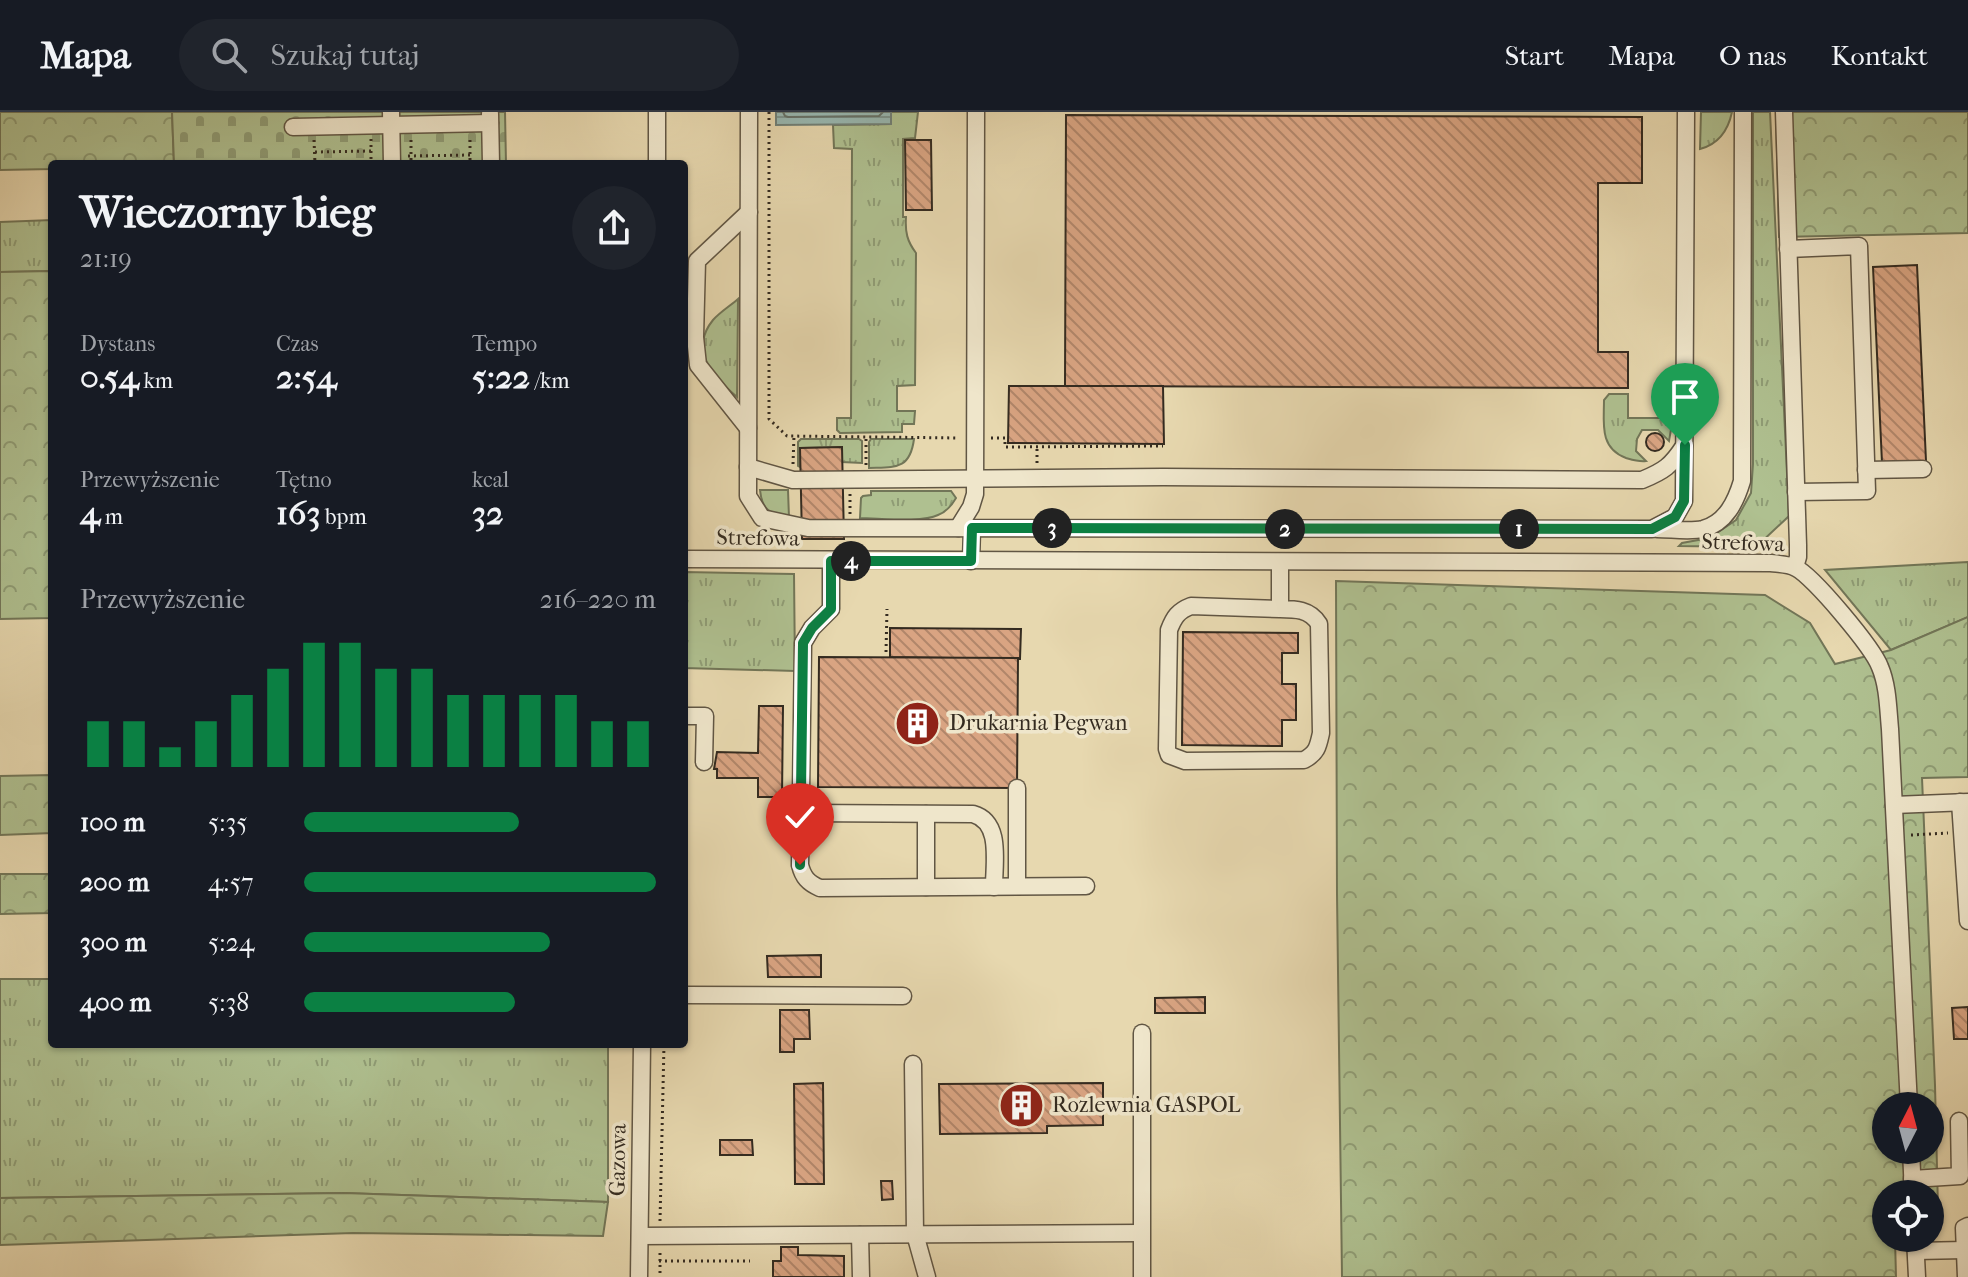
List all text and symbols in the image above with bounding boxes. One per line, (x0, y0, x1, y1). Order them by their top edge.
search box (179, 19, 739, 91)
text: Mapa (40, 33, 131, 78)
icon: search (207, 33, 251, 77)
text: Szukaj tutaj (271, 38, 419, 73)
text: Start (1505, 39, 1564, 72)
text: Mapa (1608, 39, 1675, 72)
text: O nas (1719, 39, 1787, 72)
text: Kontakt (1831, 39, 1928, 72)
button: share (572, 186, 656, 270)
text: Wieczorny bieg (80, 187, 375, 238)
text: 21:19 (80, 243, 132, 274)
text: Dystans (80, 331, 155, 357)
text: Czas (276, 331, 319, 357)
text: Tempo (472, 331, 537, 357)
text: 0.54 (80, 357, 139, 397)
text: 2:54 (276, 357, 336, 397)
text: 5:22 (472, 357, 530, 397)
pin (1651, 363, 1719, 445)
text: km (139, 368, 173, 394)
text: /km (530, 368, 570, 394)
icon: arrive (1663, 375, 1707, 419)
text: Przewyższenie (80, 467, 220, 493)
text: Tętno (276, 467, 332, 493)
text: kcal (472, 467, 509, 493)
text: 4 (80, 493, 100, 533)
text: 163 (276, 493, 320, 533)
text: 32 (472, 493, 503, 533)
text: m (100, 504, 123, 530)
text: bpm (320, 504, 367, 530)
pin: 3 (1032, 508, 1072, 548)
pin: 2 (1265, 509, 1305, 549)
pin: 1 (1499, 509, 1539, 549)
text: 3 (1047, 515, 1057, 541)
text: 2 (1279, 516, 1291, 542)
text: 1 (1515, 516, 1523, 542)
street label: Strefowa (716, 524, 801, 552)
street label: Strefowa (1701, 529, 1786, 557)
pin: 4 (831, 541, 871, 581)
text: 4 (845, 548, 858, 574)
text: Przewyższenie (80, 584, 245, 615)
text: 216–220 m (540, 584, 656, 615)
building icon: Drukarnia Pegwan (894, 699, 942, 747)
place label: Drukarnia Pegwan (949, 710, 1128, 736)
pin (766, 783, 834, 865)
icon: check (778, 795, 822, 839)
text: 100 m (80, 807, 145, 838)
text: 5:35 (208, 807, 247, 838)
text: 200 m (80, 867, 149, 898)
text: 4:57 (208, 867, 253, 898)
text: 300 m (80, 927, 147, 958)
text: 5:24 (208, 927, 254, 958)
text: 400 m (80, 987, 151, 1018)
text: 5:38 (208, 987, 249, 1018)
building icon: Rozlewnia GASPOL (997, 1081, 1045, 1129)
place label: Rozlewnia GASPOL (1052, 1092, 1241, 1118)
north arrow (1872, 1092, 1944, 1164)
map controls (1872, 1092, 1944, 1252)
street label: Gazowa (604, 1123, 632, 1196)
button: locate (1872, 1180, 1944, 1252)

